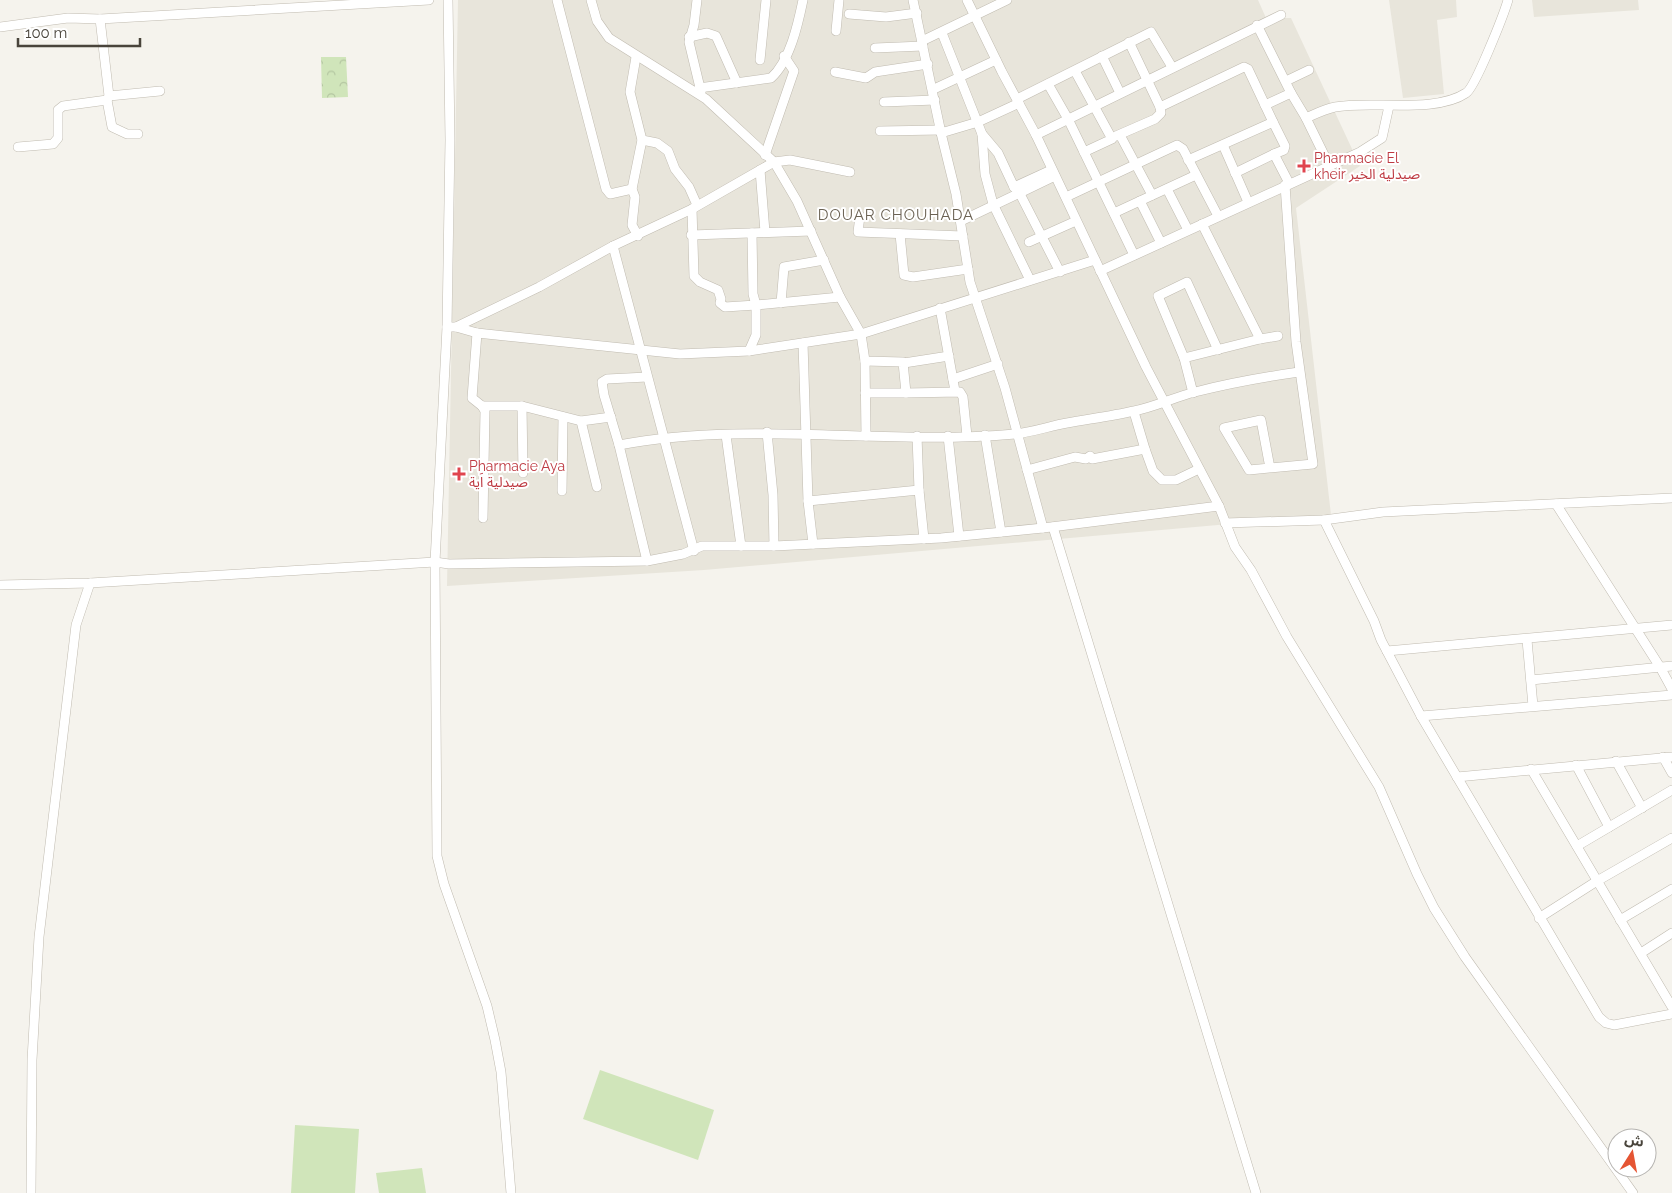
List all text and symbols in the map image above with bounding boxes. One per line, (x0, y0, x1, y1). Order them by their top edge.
scale bar (18, 15, 140, 47)
text: 100 m (25, 24, 67, 42)
place label: Pharmacie El kheir صيدلية الخير (1314, 150, 1421, 183)
marker: Pharmacie El kheir صيدلية الخير (1298, 160, 1310, 172)
district label: DOUAR CHOUHADA (818, 206, 974, 224)
place label: Pharmacie Aya صيدلية اَية (469, 458, 565, 490)
marker: Pharmacie Aya صيدلية اَية (453, 468, 465, 480)
north arrow (1607, 1128, 1657, 1178)
text: ش (1624, 1131, 1645, 1150)

